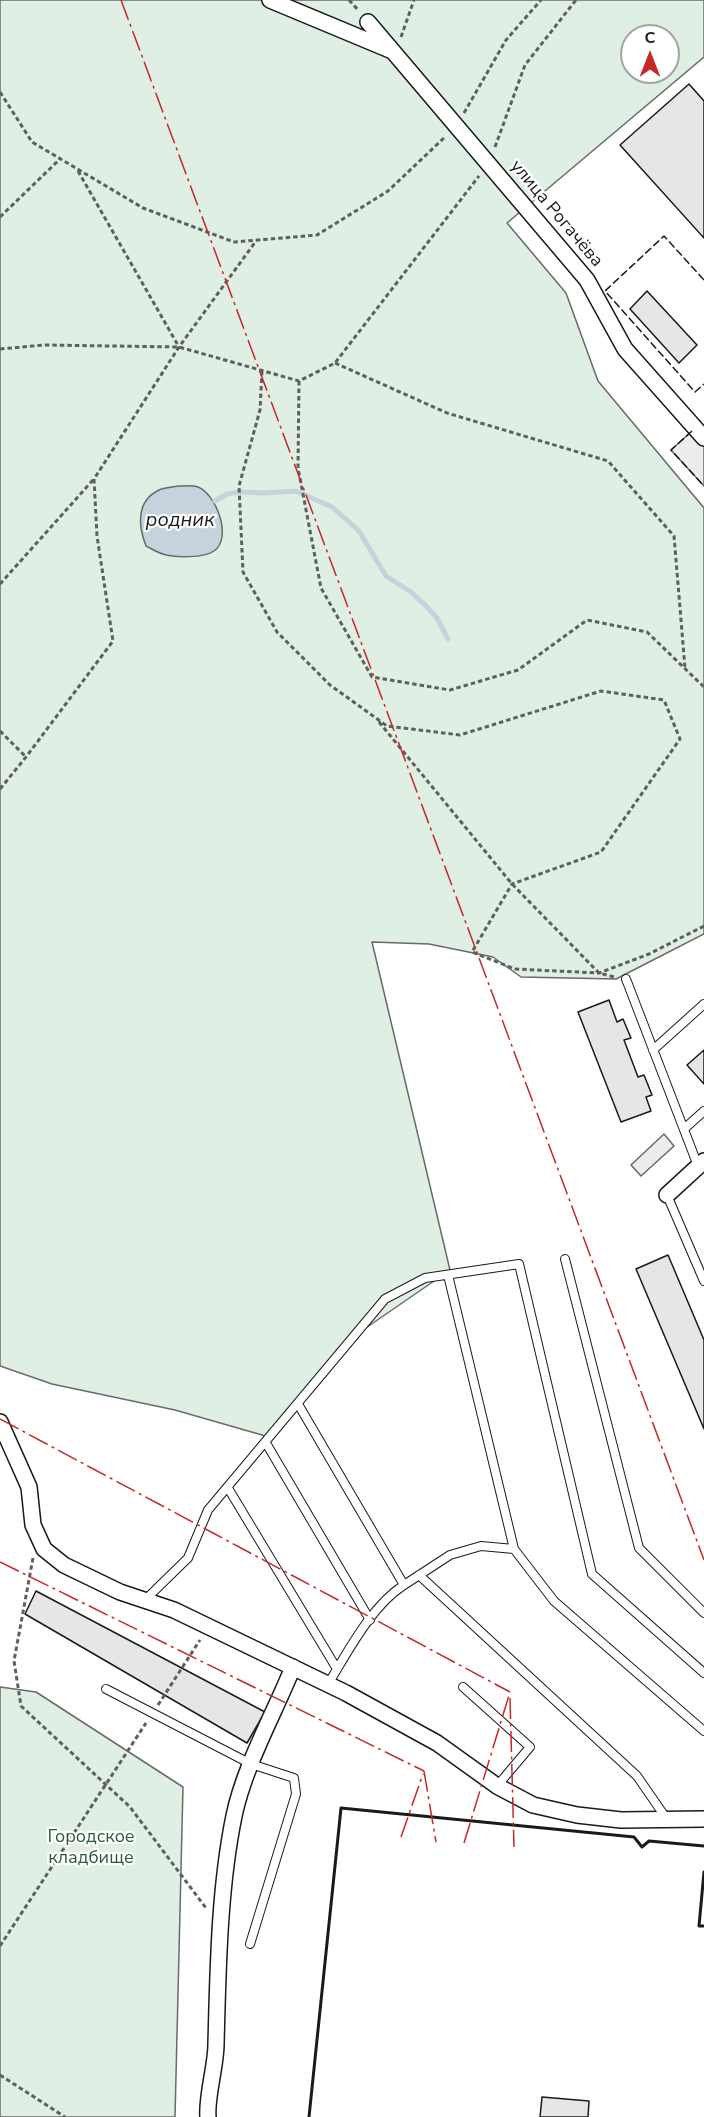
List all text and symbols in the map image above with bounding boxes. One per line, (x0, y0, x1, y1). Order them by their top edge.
north arrow (620, 24, 680, 84)
text: С (645, 27, 655, 49)
street label: улица Рогачёва (505, 156, 607, 272)
water label: родник (146, 509, 214, 533)
park label: Городское кладбище (47, 1827, 135, 1870)

